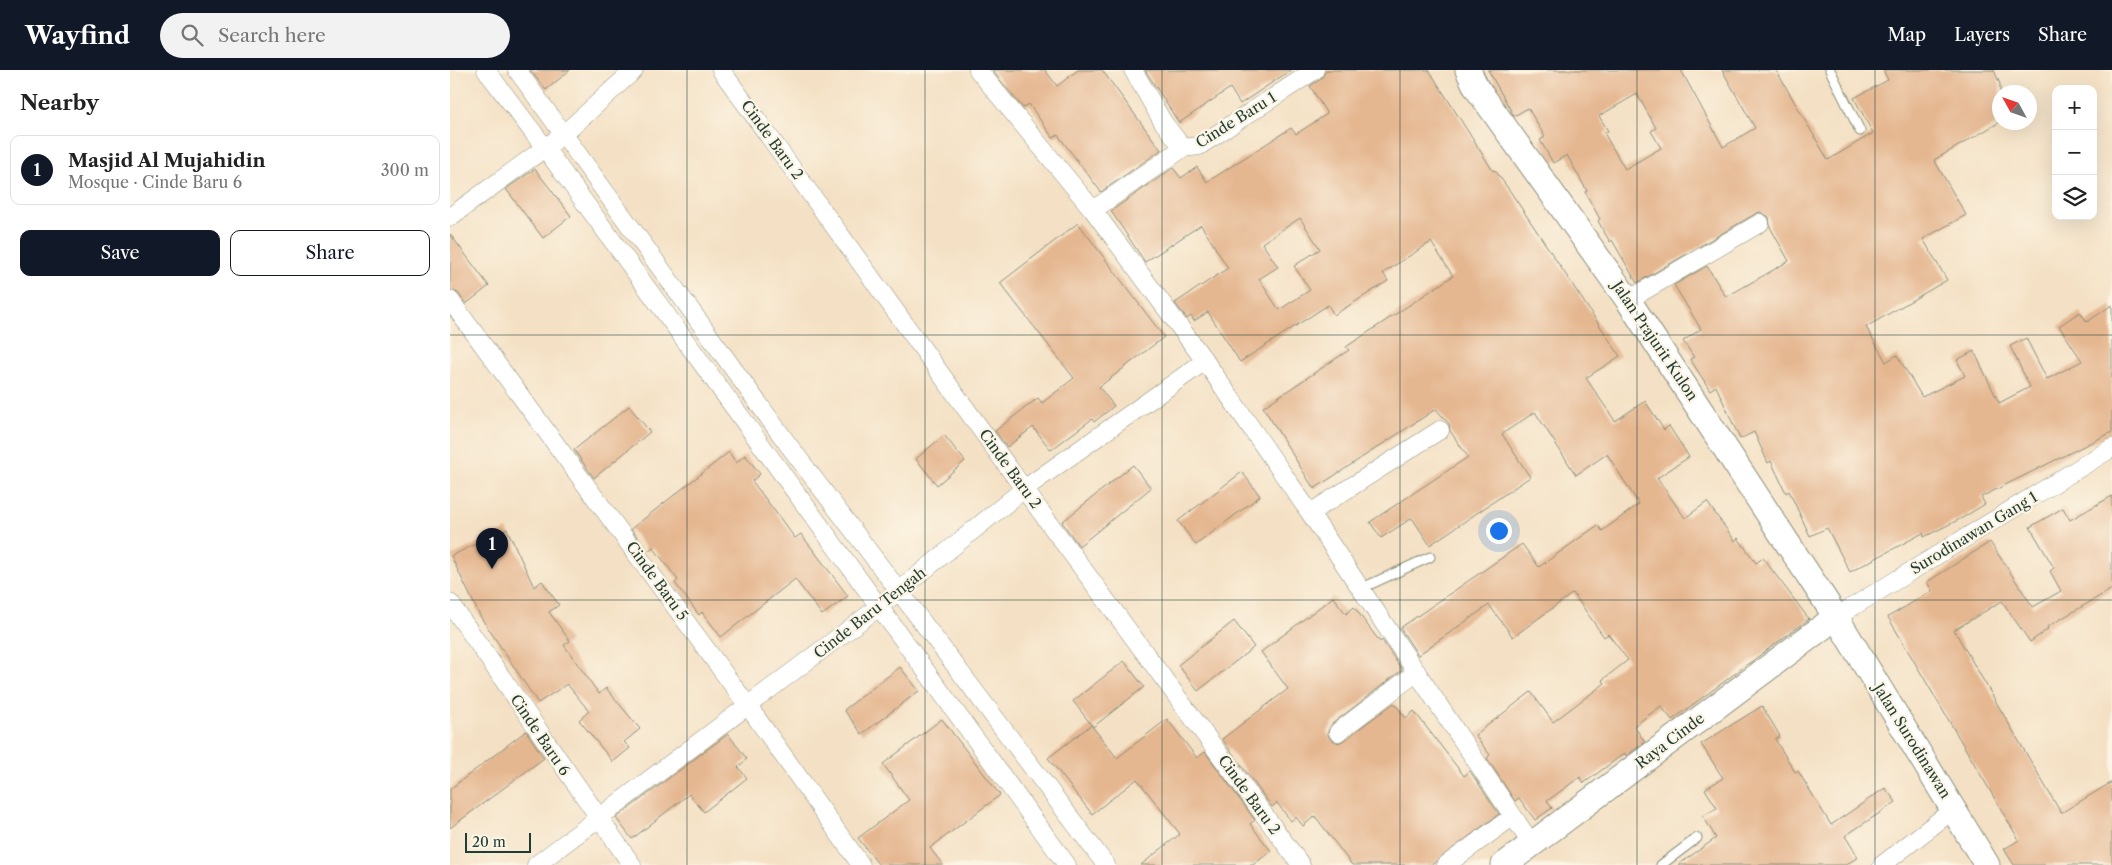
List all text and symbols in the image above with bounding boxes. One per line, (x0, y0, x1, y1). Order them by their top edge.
search box (160, 13, 510, 58)
text: Wayfind (25, 21, 130, 50)
icon: search (178, 21, 206, 49)
text: Search here (218, 24, 326, 47)
text: Map (1888, 24, 1926, 46)
text: Layers (1954, 24, 2010, 46)
text: Share (2038, 24, 2087, 46)
north arrow (1992, 85, 2037, 130)
map controls (2052, 85, 2097, 220)
button: + (2052, 85, 2097, 130)
street label: Cinde Baru 1 (1192, 87, 1280, 152)
text: Nearby (20, 90, 99, 115)
street label: Cinde Baru 2 (737, 96, 808, 183)
button: − (2052, 130, 2097, 175)
text: Masjid Al Mujahidin (68, 149, 266, 172)
text: 1 (33, 160, 41, 180)
text: 300 m (381, 160, 429, 180)
text: Mosque · Cinde Baru 6 (68, 172, 242, 192)
button: layers (2052, 175, 2097, 220)
button: Save (20, 230, 220, 276)
button: Share (230, 230, 430, 276)
street label: Jalan Prajurit Kulon (1607, 276, 1703, 405)
street label: Cinde Baru 2 (975, 425, 1046, 512)
street label: Surodinawan Gang 1 (1907, 487, 2041, 578)
your location (1486, 518, 1512, 544)
pin: 1 (476, 528, 508, 569)
street label: Cinde Baru 5 (622, 537, 692, 624)
street label: Cinde Baru Tengah (810, 562, 930, 662)
street label: Jalan Surodinawan (1868, 678, 1956, 802)
street label: Cinde Baru 6 (506, 691, 575, 779)
street label: Raya Cinde (1632, 709, 1708, 773)
street label: Cinde Baru 2 (1214, 751, 1285, 838)
scale bar (465, 830, 531, 853)
text: 20 m (472, 833, 506, 851)

